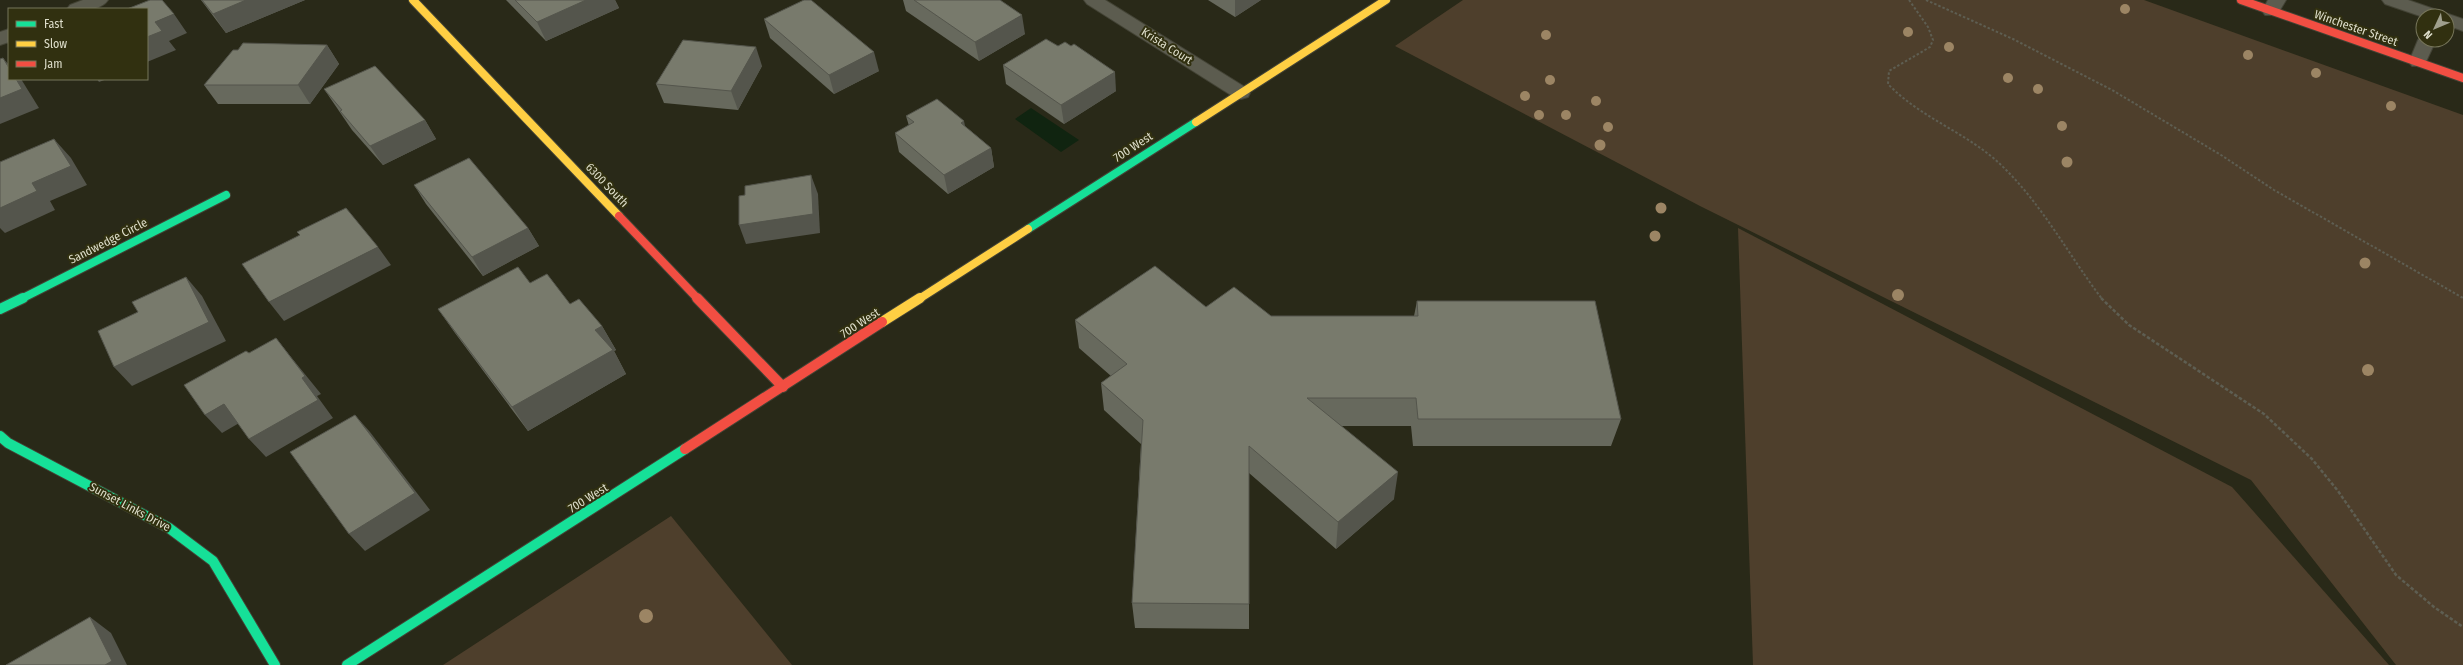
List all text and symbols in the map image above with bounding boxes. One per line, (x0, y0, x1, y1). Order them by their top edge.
street label: Winchester Street (2313, 7, 2399, 49)
legend (8, 8, 148, 80)
north arrow (2415, 8, 2455, 48)
text: Fast (44, 17, 63, 31)
street label: Krista Court (1139, 25, 1195, 67)
text: N (2421, 28, 2435, 41)
text: Slow (44, 37, 67, 51)
text: Jam (44, 57, 62, 71)
street label: 700 West (1111, 129, 1155, 165)
street label: 6300 South (583, 160, 631, 210)
street label: Sandwedge Circle (66, 215, 150, 267)
street label: 700 West (838, 305, 882, 341)
street label: Sunset Links Drive (87, 480, 173, 534)
street label: 700 West (566, 480, 610, 516)

